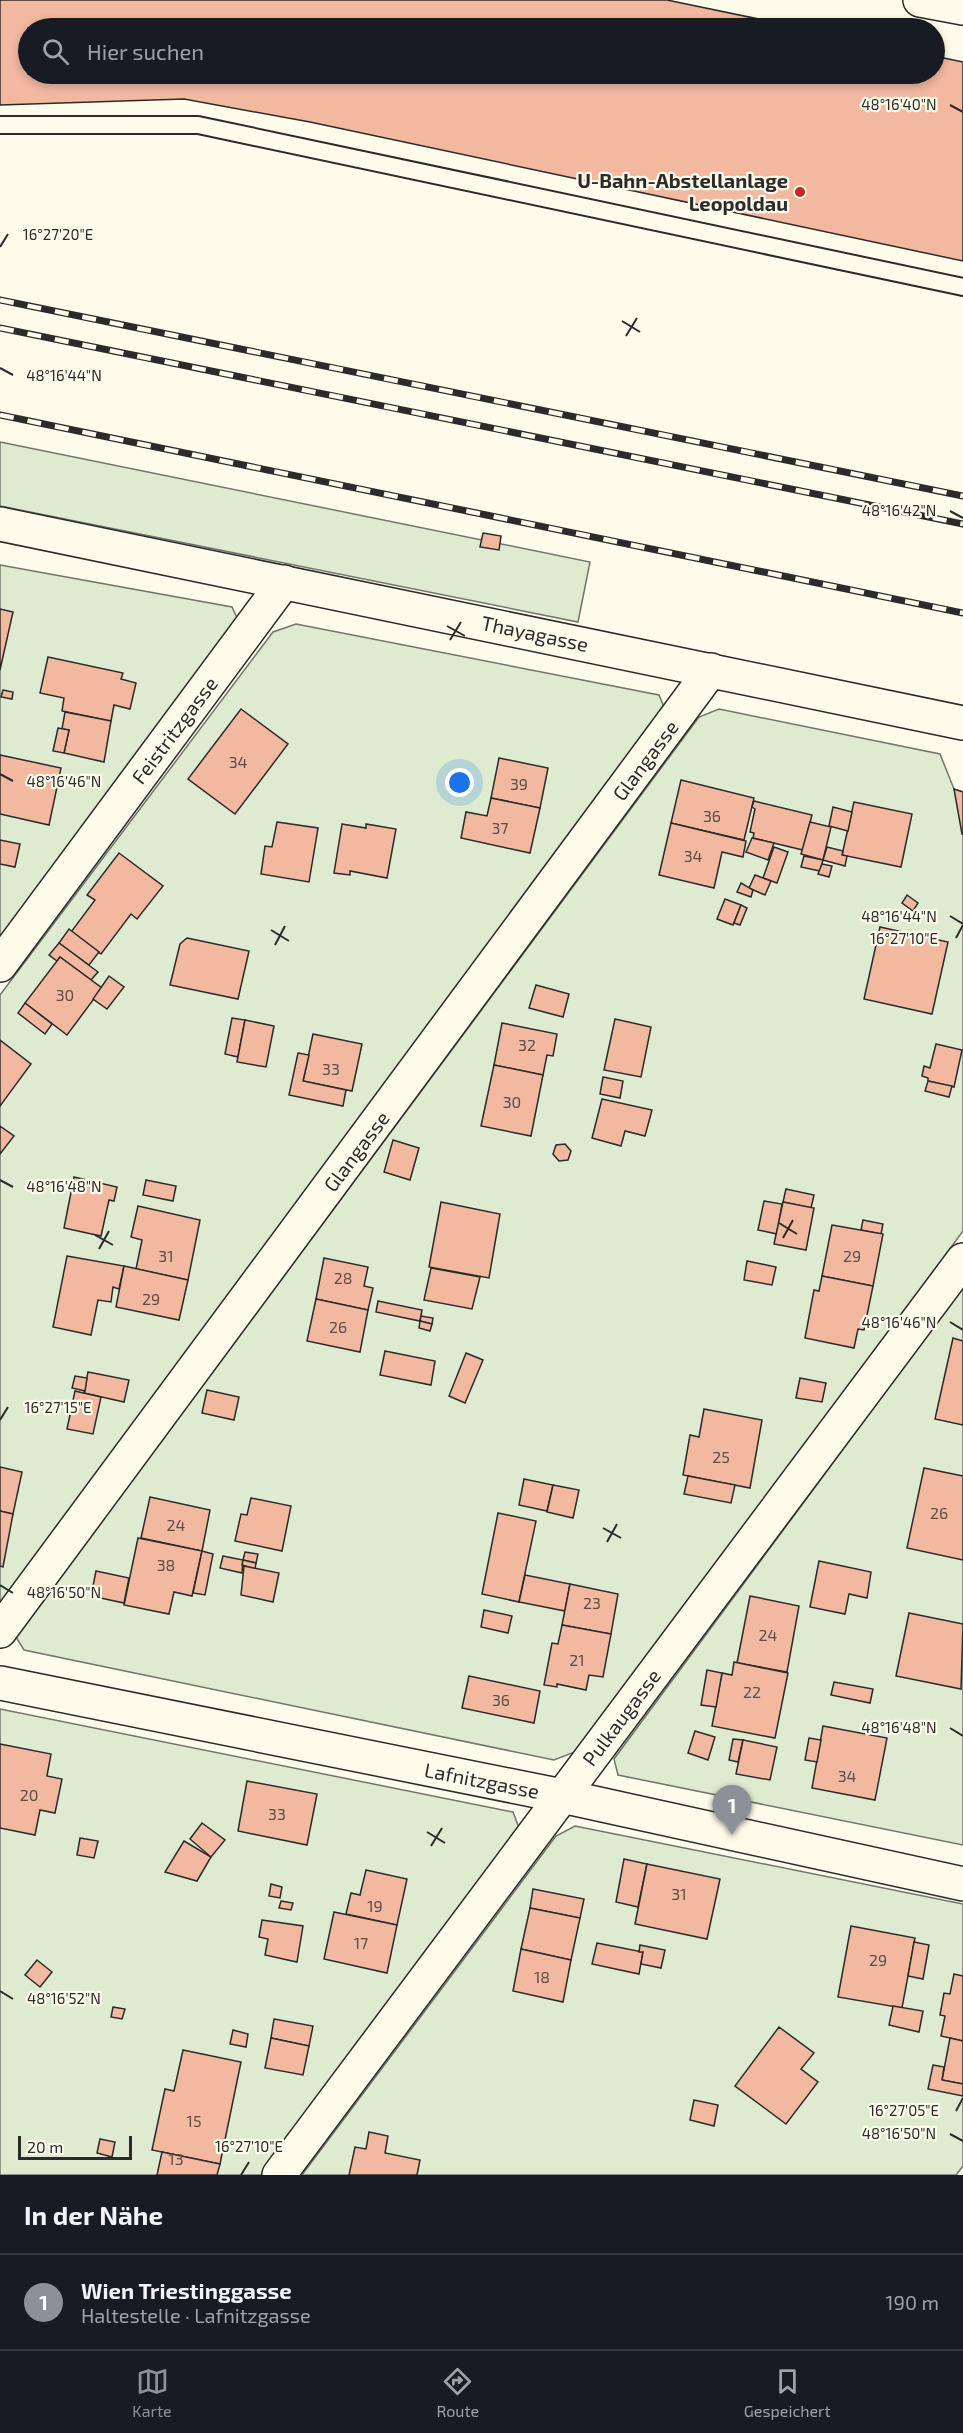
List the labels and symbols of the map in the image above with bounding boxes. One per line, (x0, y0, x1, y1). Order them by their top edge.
text: 48°16'40"N (861, 95, 937, 113)
place label: U-Bahn-Abstellanlage Leopoldau (577, 168, 788, 215)
marker: U-Bahn-Abstellanlage Leopoldau (793, 185, 807, 199)
text: 16°27'20"E (23, 225, 93, 243)
text: 48°16'44"N (26, 366, 102, 384)
text: 48°16'42"N (862, 501, 936, 519)
street label: Thayagasse (479, 610, 591, 656)
street label: Feistritzgasse (126, 672, 222, 788)
street label: Glangasse (607, 715, 683, 805)
house number: 34 (229, 752, 248, 771)
your location (445, 768, 474, 797)
text: 48°16'46"N (27, 772, 101, 790)
house number: 39 (510, 774, 528, 793)
house number: 36 (703, 806, 721, 825)
house number: 37 (491, 818, 509, 837)
house number: 34 (684, 846, 703, 865)
text: 48°16'44"N (861, 907, 937, 925)
text: 16°27'10"E (870, 929, 938, 947)
house number: 30 (56, 985, 74, 1004)
house number: 32 (518, 1035, 536, 1054)
house number: 33 (322, 1059, 340, 1078)
house number: 30 (503, 1092, 521, 1111)
street label: Glangasse (318, 1106, 394, 1196)
text: 48°16'48"N (26, 1177, 102, 1195)
house number: 31 (158, 1246, 174, 1265)
house number: 29 (843, 1246, 861, 1265)
house number: 28 (334, 1268, 352, 1287)
house number: 29 (142, 1289, 160, 1308)
text: 48°16'46"N (862, 1313, 936, 1331)
house number: 26 (329, 1317, 347, 1336)
text: 16°27'15"E (25, 1398, 91, 1416)
house number: 25 (712, 1447, 730, 1466)
house number: 26 (930, 1503, 948, 1522)
house number: 24 (167, 1515, 186, 1534)
house number: 38 (157, 1555, 175, 1574)
text: 48°16'50"N (27, 1583, 101, 1601)
house number: 23 (583, 1593, 601, 1612)
house number: 24 (759, 1625, 778, 1644)
house number: 21 (569, 1650, 585, 1669)
street label: Pulkaugasse (577, 1664, 665, 1770)
house number: 22 (743, 1682, 761, 1701)
house number: 36 (492, 1690, 510, 1709)
text: 48°16'48"N (861, 1718, 937, 1736)
street label: Lafnitzgasse (423, 1757, 541, 1803)
house number: 34 (838, 1766, 857, 1785)
house number: 20 (20, 1785, 38, 1804)
pin: 1 (712, 1786, 752, 1835)
house number: 33 (268, 1804, 286, 1823)
house number: 31 (671, 1884, 687, 1903)
house number: 19 (367, 1896, 383, 1915)
house number: 17 (354, 1933, 368, 1952)
house number: 29 (869, 1950, 887, 1969)
house number: 18 (534, 1967, 550, 1986)
text: 48°16'52"N (27, 1989, 101, 2007)
text: 16°27'05"E (869, 2101, 939, 2119)
house number: 15 (187, 2111, 201, 2130)
text: 48°16'50"N (862, 2124, 936, 2142)
scale bar (18, 2133, 132, 2160)
text: 16°27'10"E (215, 2137, 283, 2155)
house number: 13 (168, 2149, 184, 2168)

